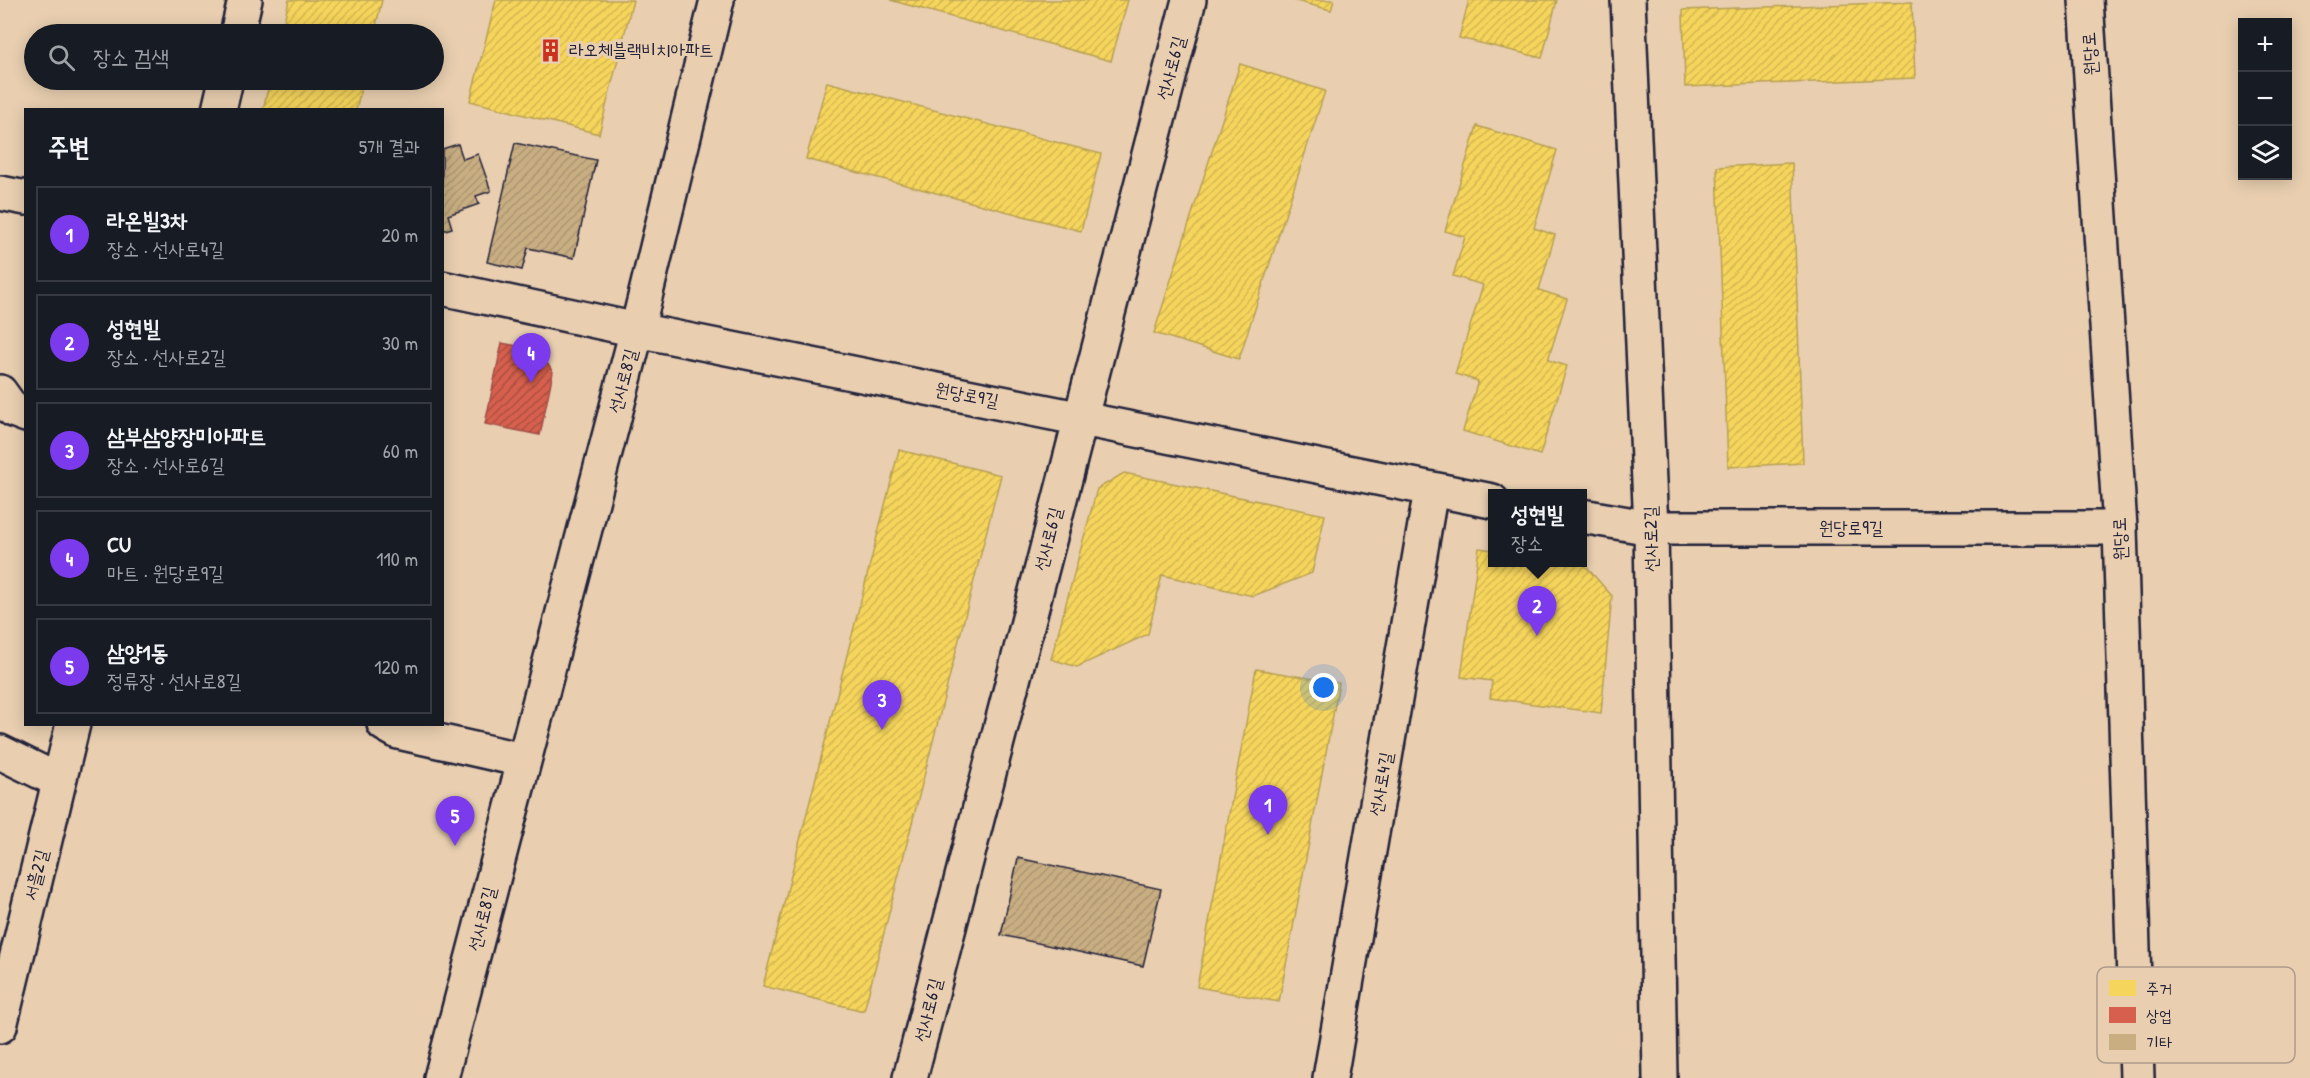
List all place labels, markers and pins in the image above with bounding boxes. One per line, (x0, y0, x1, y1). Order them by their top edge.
building icon: 라오체블랙비치아파트 (538, 37, 564, 63)
place label: 라오체블랙비치아파트 (569, 37, 714, 62)
pin: 4 (512, 334, 550, 383)
pin: 2 (1518, 586, 1556, 636)
pin: 3 (862, 680, 902, 730)
pin: 1 (1248, 786, 1288, 835)
pin: 5 (436, 796, 474, 846)

